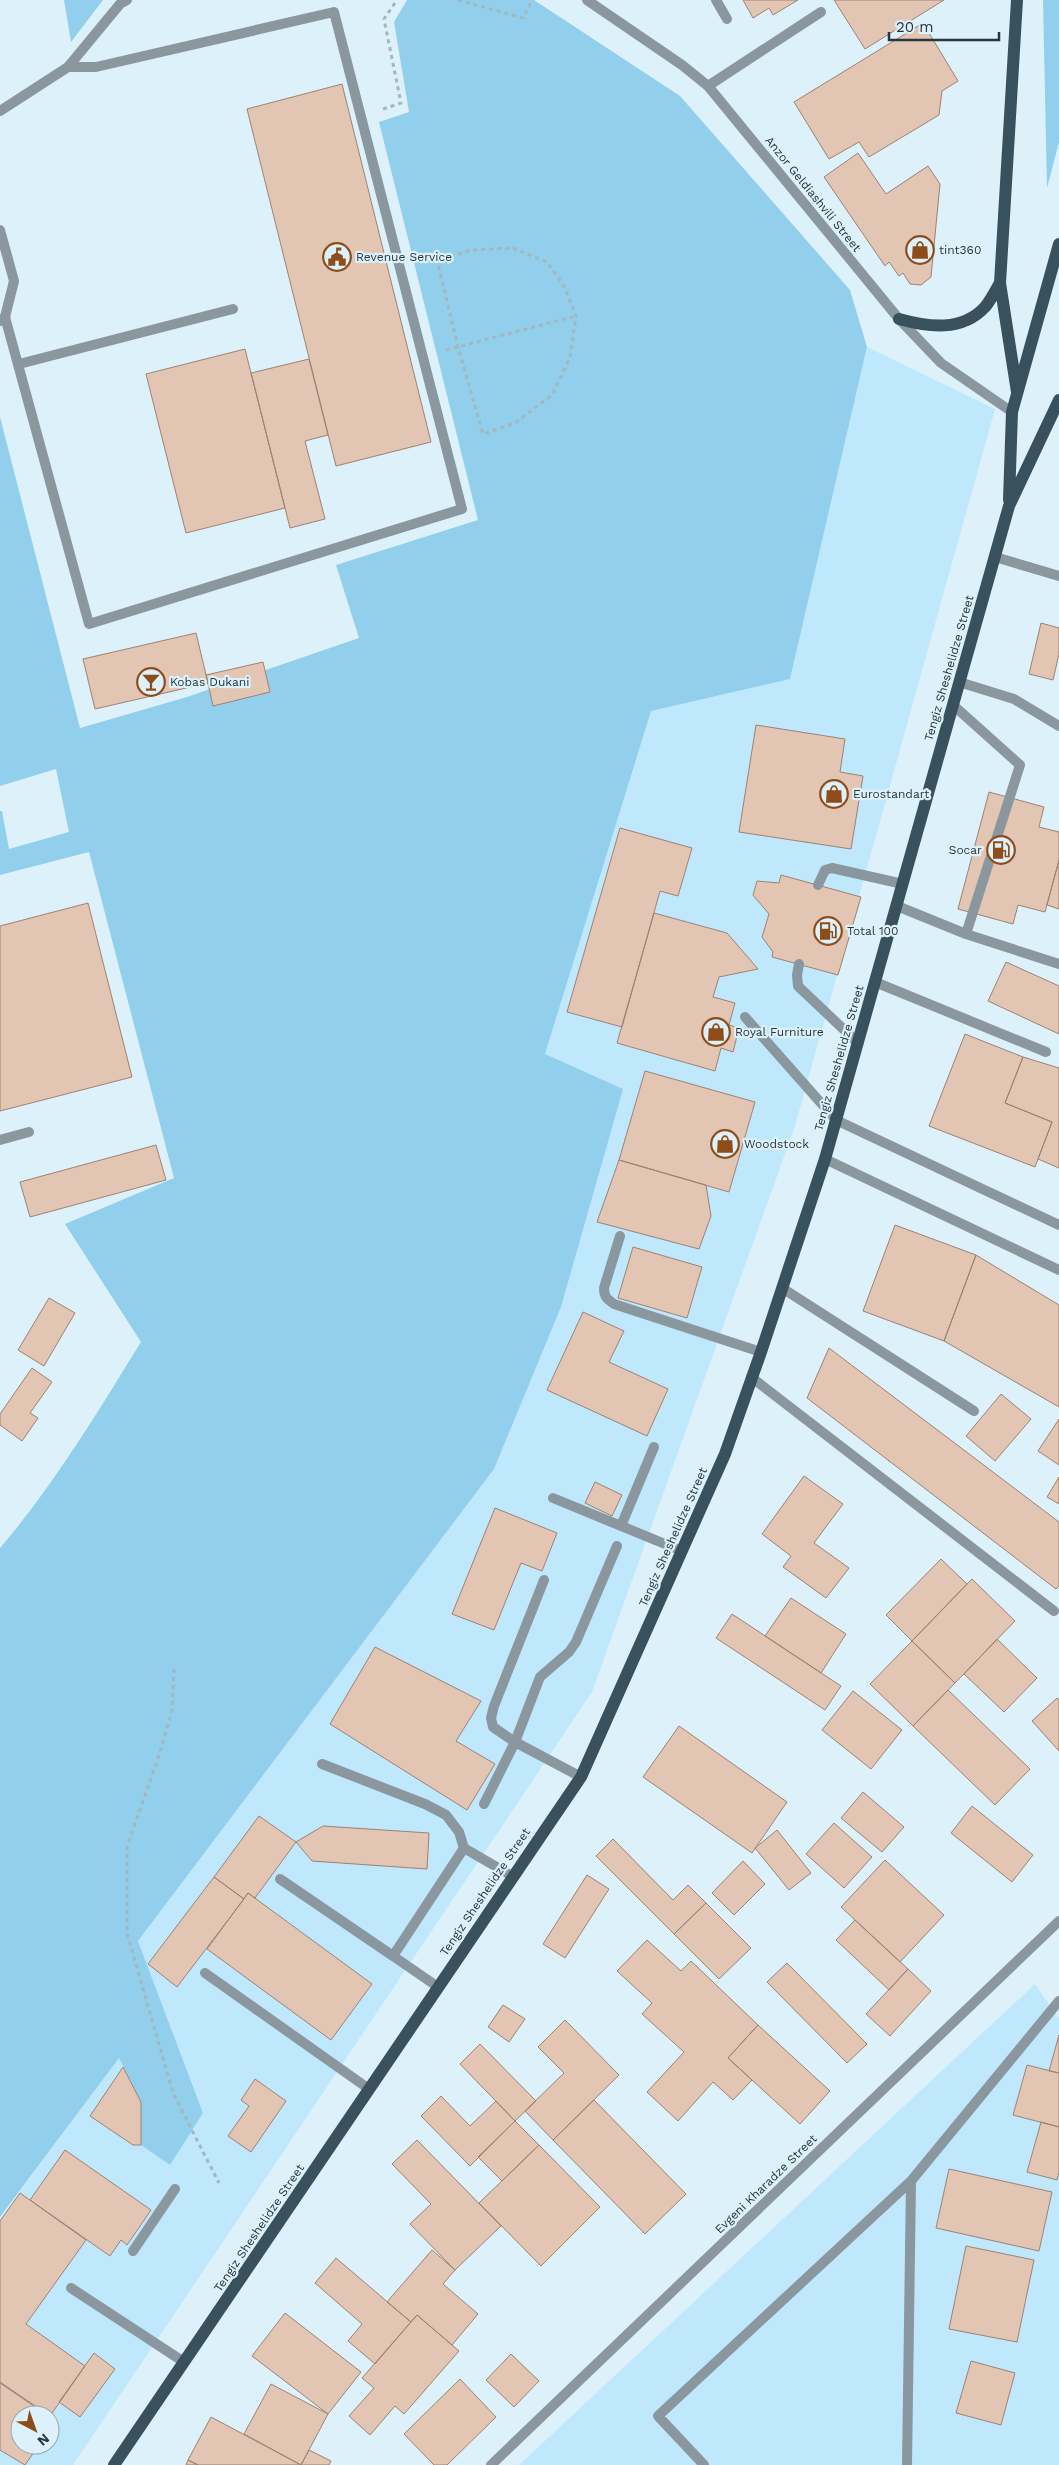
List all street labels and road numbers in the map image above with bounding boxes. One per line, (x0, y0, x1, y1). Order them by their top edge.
street label: Anzor Geldiashvili Street (762, 133, 864, 255)
street label: Tengiz Sheshelidze Street (921, 594, 977, 742)
street label: Tengiz Sheshelidze Street (811, 984, 867, 1132)
street label: Tengiz Sheshelidze Street (636, 1465, 710, 1609)
street label: Tengiz Sheshelidze Street (437, 1826, 533, 1958)
street label: Evgeni Kharadze Street (712, 2132, 820, 2236)
street label: Tengiz Sheshelidze Street (211, 2162, 307, 2294)

